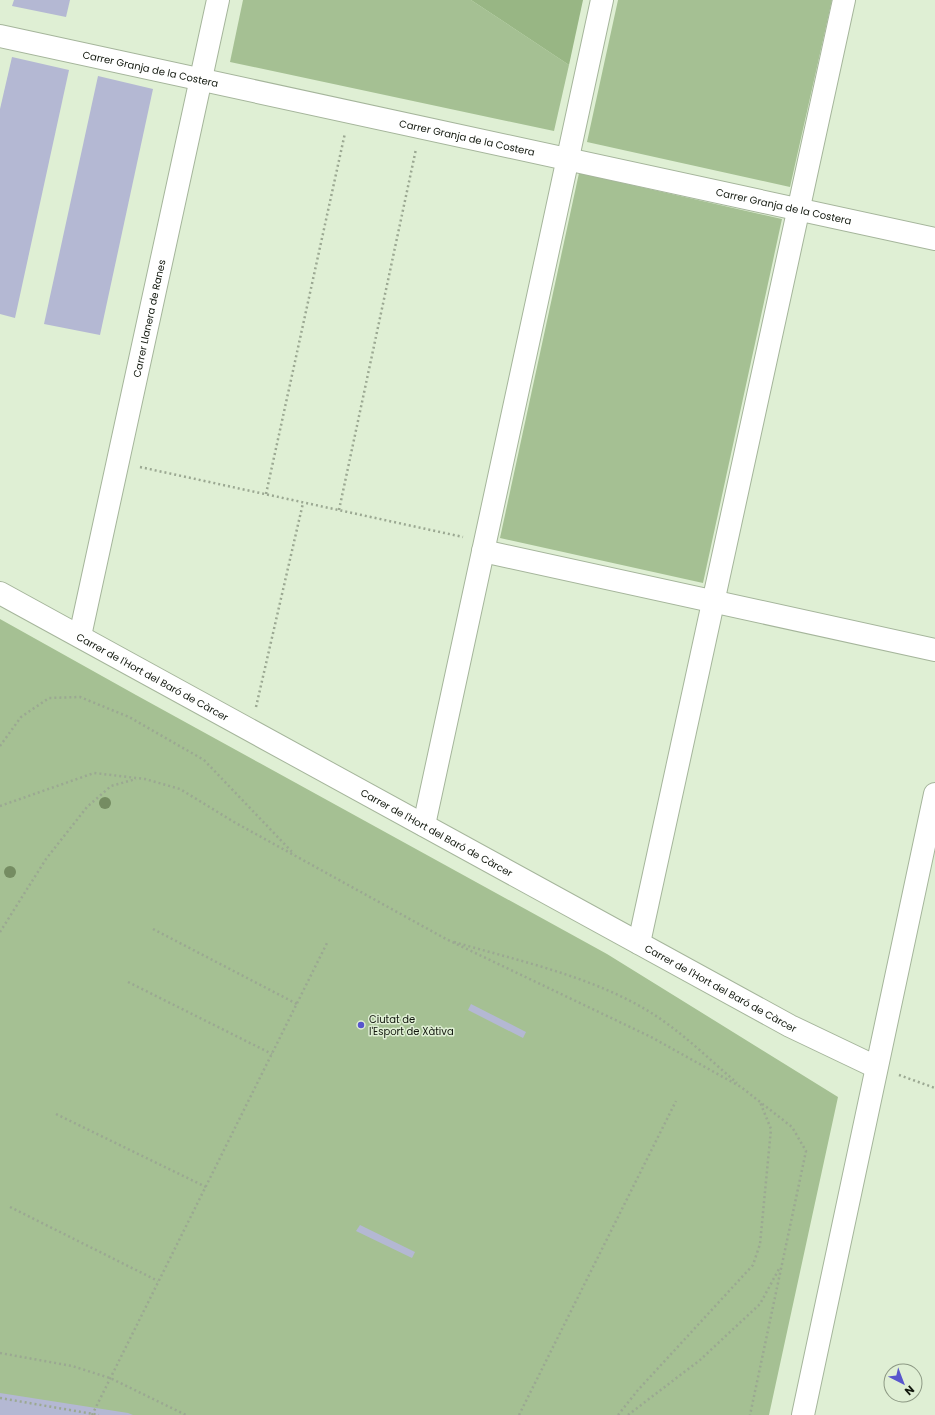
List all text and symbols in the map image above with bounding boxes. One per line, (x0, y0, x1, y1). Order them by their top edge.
street label: Carrer Granja de la Costera (81, 47, 220, 91)
street label: Carrer Granja de la Costera (398, 115, 536, 159)
street label: Carrer Granja de la Costera (714, 184, 853, 228)
street label: Carrer Llanera de Ranes (129, 258, 169, 379)
street label: Carrer de l'Hort del Baró de Càrcer (74, 629, 232, 725)
street label: Carrer de l'Hort del Baró de Càrcer (358, 785, 516, 880)
street label: Carrer de l'Hort del Baró de Càrcer (642, 940, 800, 1036)
place label: Ciutat de l'Esport de Xàtiva (369, 1012, 454, 1039)
marker: Ciutat de l'Esport de Xàtiva (356, 1020, 366, 1030)
north arrow (883, 1363, 923, 1403)
text: N (901, 1382, 918, 1399)

